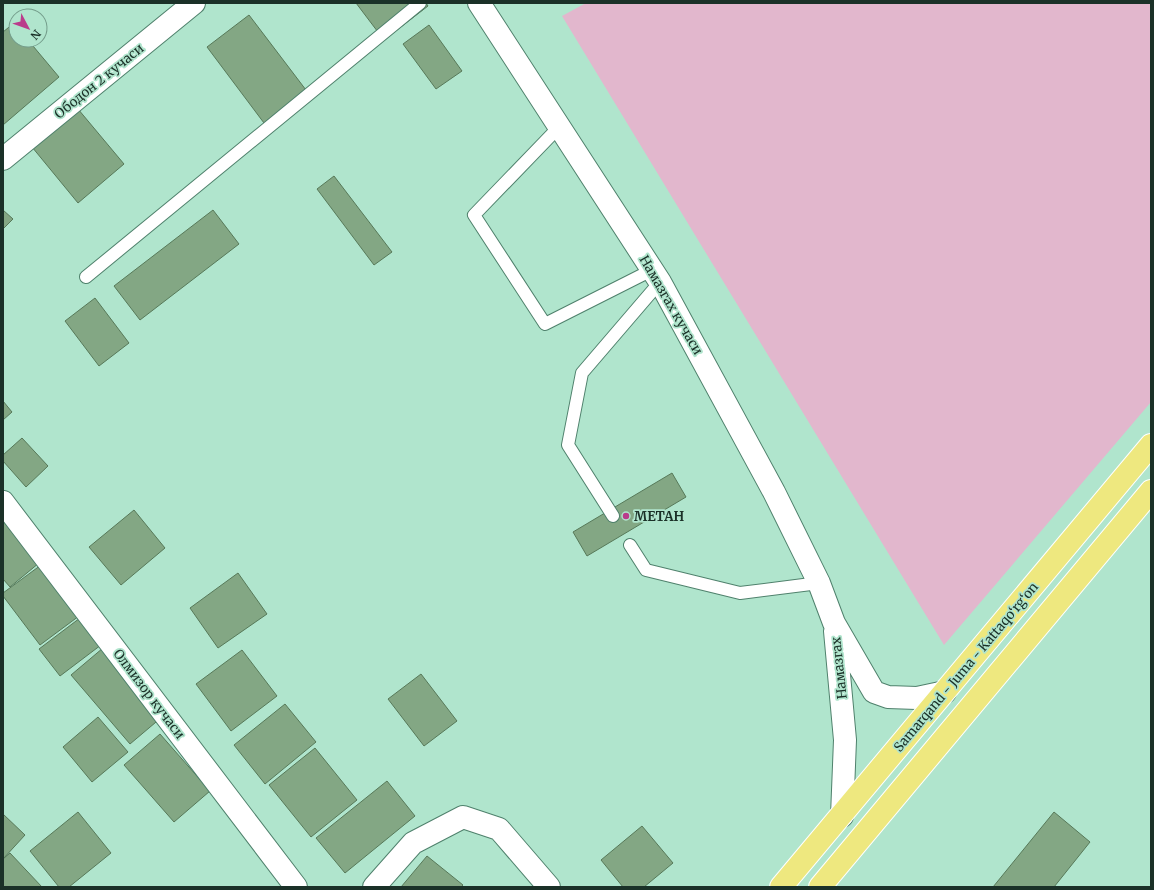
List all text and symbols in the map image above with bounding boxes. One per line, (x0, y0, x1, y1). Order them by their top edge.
north arrow (8, 8, 48, 48)
text: N (27, 27, 44, 43)
street label: Ободон 2 кучаси (51, 40, 147, 122)
street label: Намазгах кучаси (636, 252, 706, 358)
place label: МЕТАН (634, 508, 684, 525)
marker: МЕТАН (621, 511, 631, 521)
street label: Samarqand - Juma - Kattaqo‘rg‘on (890, 578, 1042, 755)
street label: Намазгах (827, 636, 851, 700)
street label: Олмизор кучаси (110, 646, 188, 742)

